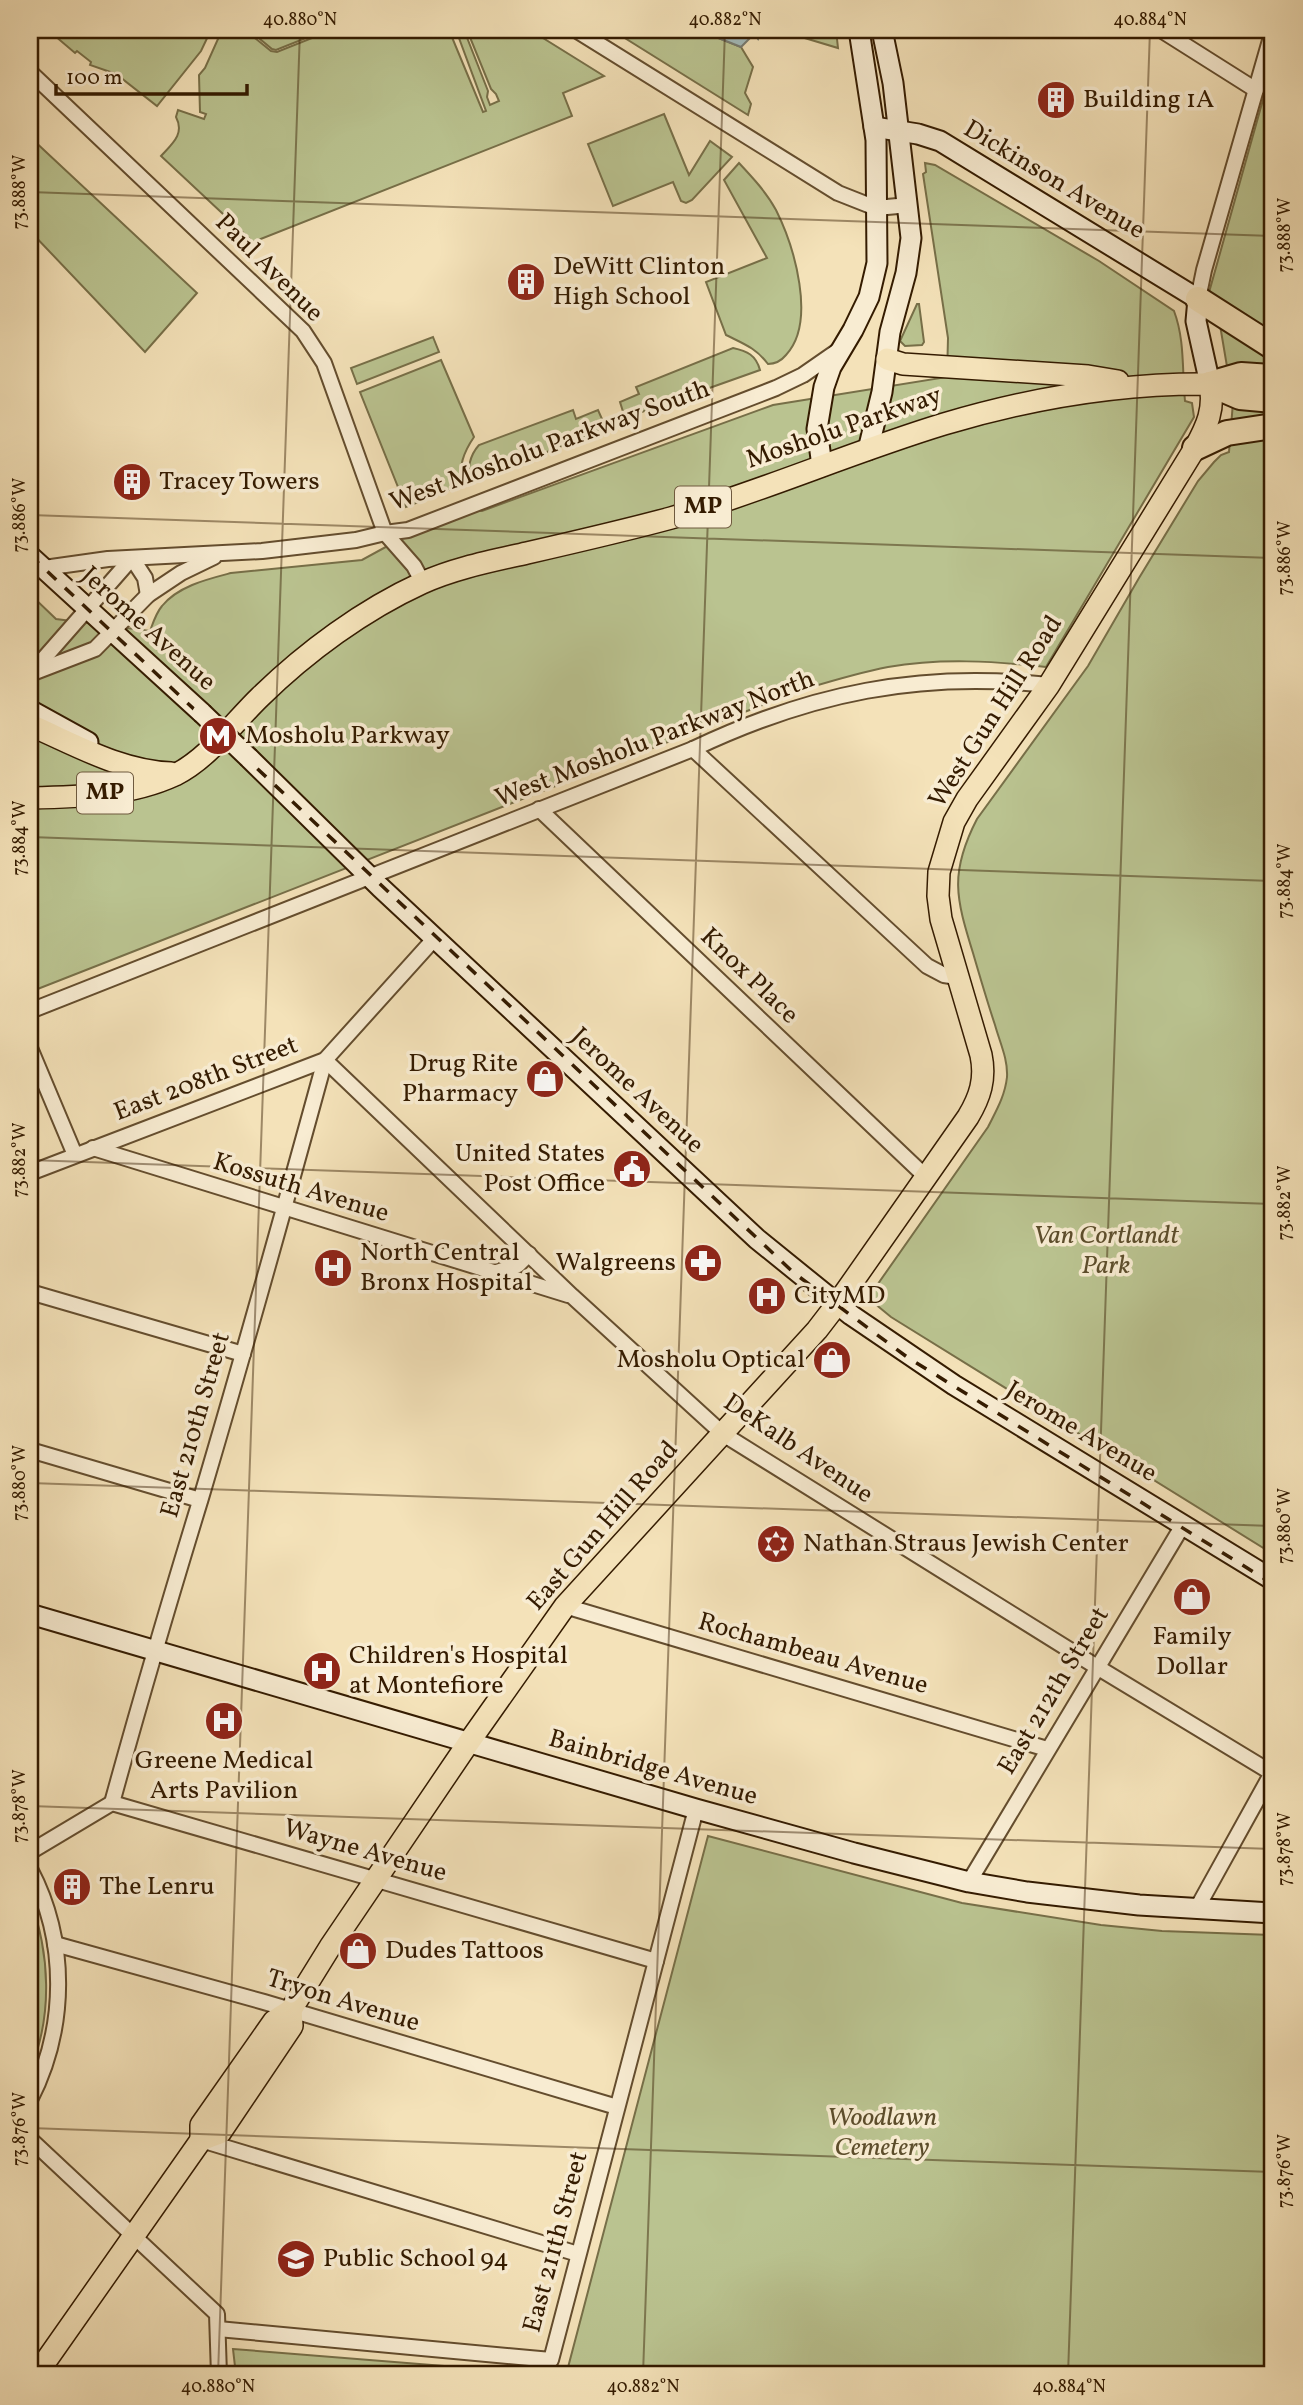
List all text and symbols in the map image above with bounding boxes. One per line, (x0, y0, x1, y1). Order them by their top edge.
text: 40.880°N (263, 8, 337, 33)
text: 40.882°N (688, 8, 762, 33)
text: 40.884°N (1113, 8, 1187, 33)
scale bar (56, 52, 247, 96)
text: 100 m (66, 64, 123, 93)
building icon: Building 1A (1035, 79, 1077, 121)
place label: Building 1A (1083, 82, 1214, 118)
street label: Dickinson Avenue (956, 112, 1152, 248)
text: 73.888°W (8, 155, 33, 229)
text: 73.888°W (1273, 198, 1298, 272)
street label: Paul Avenue (207, 206, 331, 330)
place label: DeWitt Clinton High School (553, 249, 725, 315)
building icon: DeWitt Clinton High School (505, 261, 547, 303)
street label: West Mosholu Parkway South (385, 371, 715, 521)
street label: Mosholu Parkway (741, 378, 947, 478)
building icon: Tracey Towers (111, 461, 153, 503)
place label: Tracey Towers (159, 464, 320, 500)
text: 73.886°W (8, 478, 33, 552)
road number: MP (675, 486, 731, 528)
text: 73.886°W (1273, 521, 1298, 595)
street label: Jerome Avenue (72, 558, 224, 700)
street label: West Gun Hill Road (920, 609, 1072, 815)
street label: West Mosholu Parkway North (490, 661, 820, 817)
metro station icon: Mosholu Parkway (197, 715, 239, 757)
place label: Mosholu Parkway (245, 718, 450, 754)
road number: MP (77, 772, 133, 814)
text: 73.884°W (8, 800, 33, 876)
text: 73.884°W (1273, 843, 1298, 919)
street label: Knox Place (692, 920, 806, 1032)
street label: Jerome Avenue (562, 1019, 712, 1163)
street label: East 208th Street (109, 1027, 303, 1131)
place label: Drug Rite Pharmacy (402, 1046, 518, 1112)
shop icon: Drug Rite Pharmacy (524, 1058, 566, 1100)
text: 73.882°W (8, 1123, 33, 1197)
place label: United States Post Office (455, 1136, 605, 1202)
street label: Kossuth Avenue (209, 1144, 393, 1232)
public building icon: United States Post Office (611, 1148, 653, 1190)
text: 73.882°W (1273, 1166, 1298, 1240)
park label: Van Cortlandt Park (1033, 1218, 1179, 1284)
place label: North Central Bronx Hospital (360, 1235, 532, 1301)
pharmacy icon: Walgreens (682, 1242, 724, 1284)
place label: Walgreens (556, 1245, 676, 1281)
hospital icon: North Central Bronx Hospital (312, 1247, 354, 1289)
hospital icon: CityMD (746, 1275, 788, 1317)
place label: CityMD (794, 1278, 885, 1314)
street label: East 210th Street (152, 1328, 240, 1522)
shop icon: Mosholu Optical (811, 1339, 853, 1381)
place label: Mosholu Optical (616, 1342, 805, 1378)
street label: Jerome Avenue (998, 1372, 1164, 1492)
street label: DeKalb Avenue (716, 1385, 880, 1513)
street label: East Gun Hill Road (519, 1433, 687, 1619)
text: 73.880°W (8, 1445, 33, 1521)
text: 73.880°W (1273, 1488, 1298, 1564)
synagogue icon: Nathan Straus Jewish Center (755, 1523, 797, 1565)
place label: Nathan Straus Jewish Center (803, 1526, 1129, 1562)
shop icon: Family Dollar (1171, 1576, 1213, 1618)
street label: East 212th Street (990, 1600, 1118, 1782)
street label: Rochambeau Avenue (694, 1604, 932, 1704)
place label: Family Dollar (1153, 1619, 1231, 1685)
place label: Children's Hospital at Montefiore (349, 1638, 568, 1704)
hospital icon: Children's Hospital at Montefiore (301, 1650, 343, 1692)
hospital icon: Greene Medical Arts Pavilion (203, 1700, 245, 1742)
street label: Bainbridge Avenue (544, 1721, 762, 1815)
place label: Greene Medical Arts Pavilion (135, 1743, 313, 1809)
text: 73.878°W (8, 1769, 33, 1843)
street label: Wayne Avenue (279, 1810, 451, 1892)
text: 73.878°W (1273, 1812, 1298, 1886)
building icon: The Lenru (51, 1866, 93, 1908)
place label: The Lenru (99, 1869, 215, 1905)
shop icon: Dudes Tattoos (337, 1930, 379, 1972)
place label: Dudes Tattoos (385, 1933, 544, 1969)
street label: Tryon Avenue (262, 1961, 424, 2041)
text: 73.876°W (8, 2092, 33, 2166)
park label: Woodlawn Cemetery (827, 2100, 937, 2166)
text: 73.876°W (1273, 2134, 1298, 2208)
street label: East 211th Street (515, 2147, 597, 2337)
school or university icon: Public School 94 (275, 2238, 317, 2280)
place label: Public School 94 (323, 2241, 509, 2277)
text: 40.880°N (181, 2375, 255, 2400)
text: 40.882°N (606, 2375, 680, 2400)
text: 40.884°N (1032, 2375, 1106, 2400)

